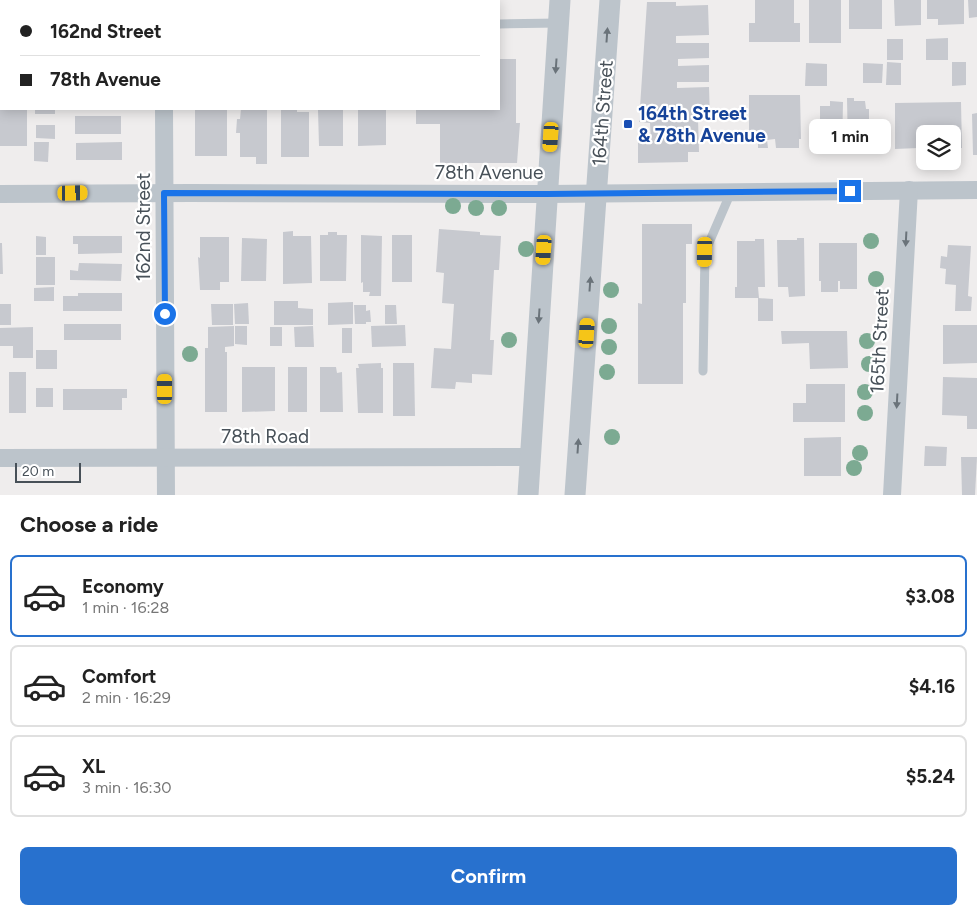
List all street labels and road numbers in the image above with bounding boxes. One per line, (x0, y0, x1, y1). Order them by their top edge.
street label: 164th Street (587, 59, 618, 167)
street label: 78th Avenue (435, 161, 543, 184)
street label: 162nd Street (132, 173, 155, 281)
street label: 165th Street (865, 288, 894, 394)
street label: 78th Road (221, 425, 309, 448)

